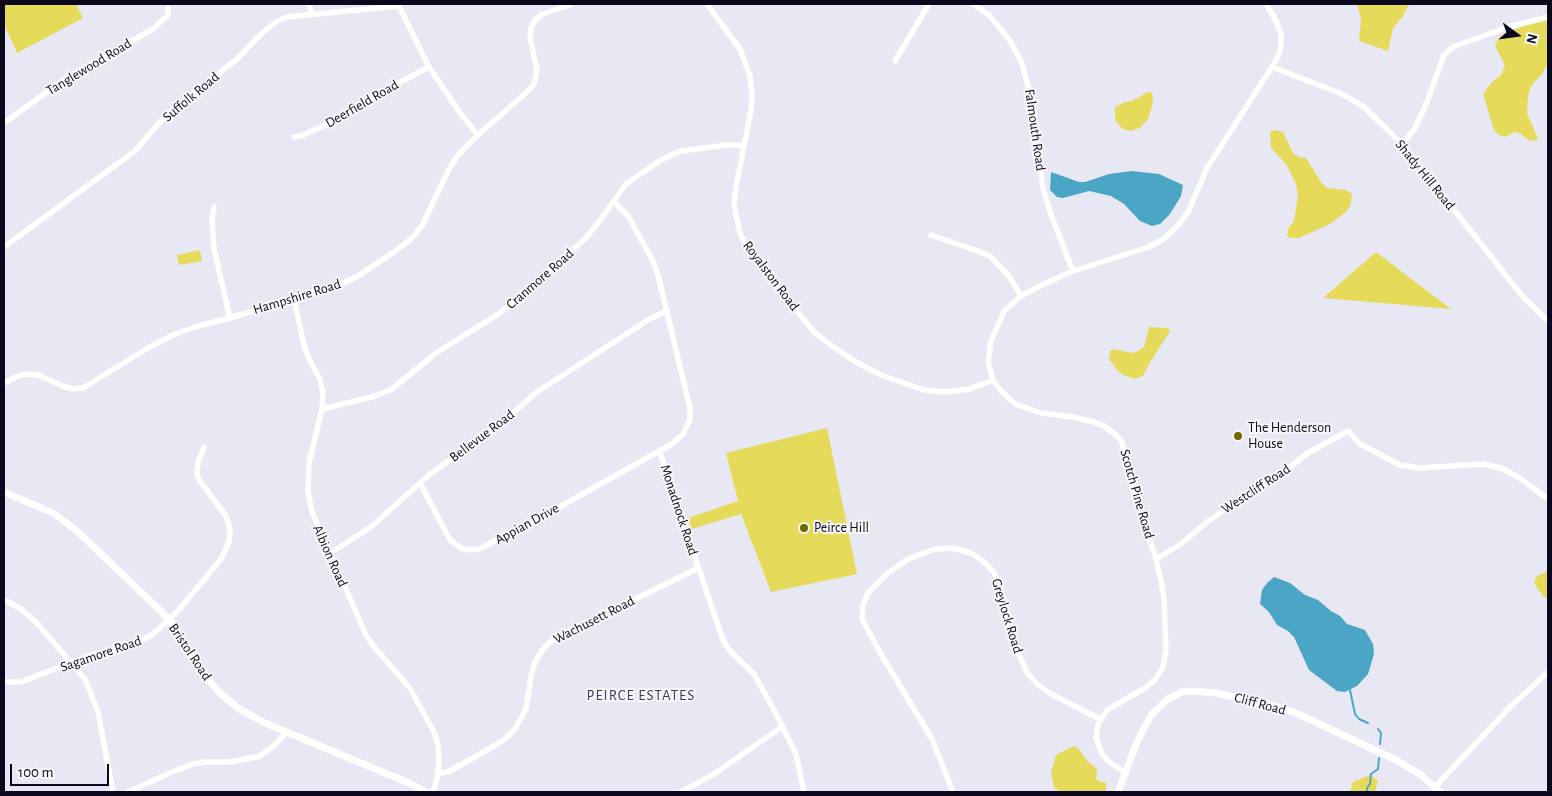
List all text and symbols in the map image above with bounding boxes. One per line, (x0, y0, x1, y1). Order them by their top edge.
north arrow (1492, 10, 1542, 60)
text: N (1524, 32, 1540, 45)
street label: Tanglewood Road (43, 35, 135, 99)
street label: Suffolk Road (159, 68, 223, 126)
street label: Deerfield Road (322, 76, 402, 132)
street label: Falmouth Road (1021, 88, 1049, 172)
street label: Shady Hill Road (1391, 136, 1459, 214)
street label: Royalston Road (739, 238, 803, 314)
street label: Cranmore Road (503, 245, 577, 313)
street label: Hampshire Road (251, 276, 343, 318)
street label: Bellevue Road (446, 406, 518, 466)
place label: The Henderson House (1248, 420, 1331, 452)
marker: The Henderson House (1232, 430, 1244, 442)
street label: Scotch Pine Road (1116, 447, 1158, 541)
street label: Westcliff Road (1218, 461, 1294, 517)
street label: Monadnock Road (656, 462, 702, 558)
street label: Appian Drive (492, 500, 562, 548)
place label: Peirce Hill (814, 520, 869, 536)
street label: Albion Road (309, 522, 351, 590)
marker: Peirce Hill (798, 522, 810, 534)
street label: Greylock Road (988, 577, 1026, 655)
street label: Wachusett Road (551, 592, 637, 648)
street label: Bristol Road (165, 620, 215, 684)
street label: Sagamore Road (58, 632, 144, 676)
district label: PEIRCE ESTATES (585, 686, 697, 704)
street label: Cliff Road (1232, 689, 1288, 719)
scale bar (12, 754, 111, 786)
text: 100 m (18, 765, 53, 780)

